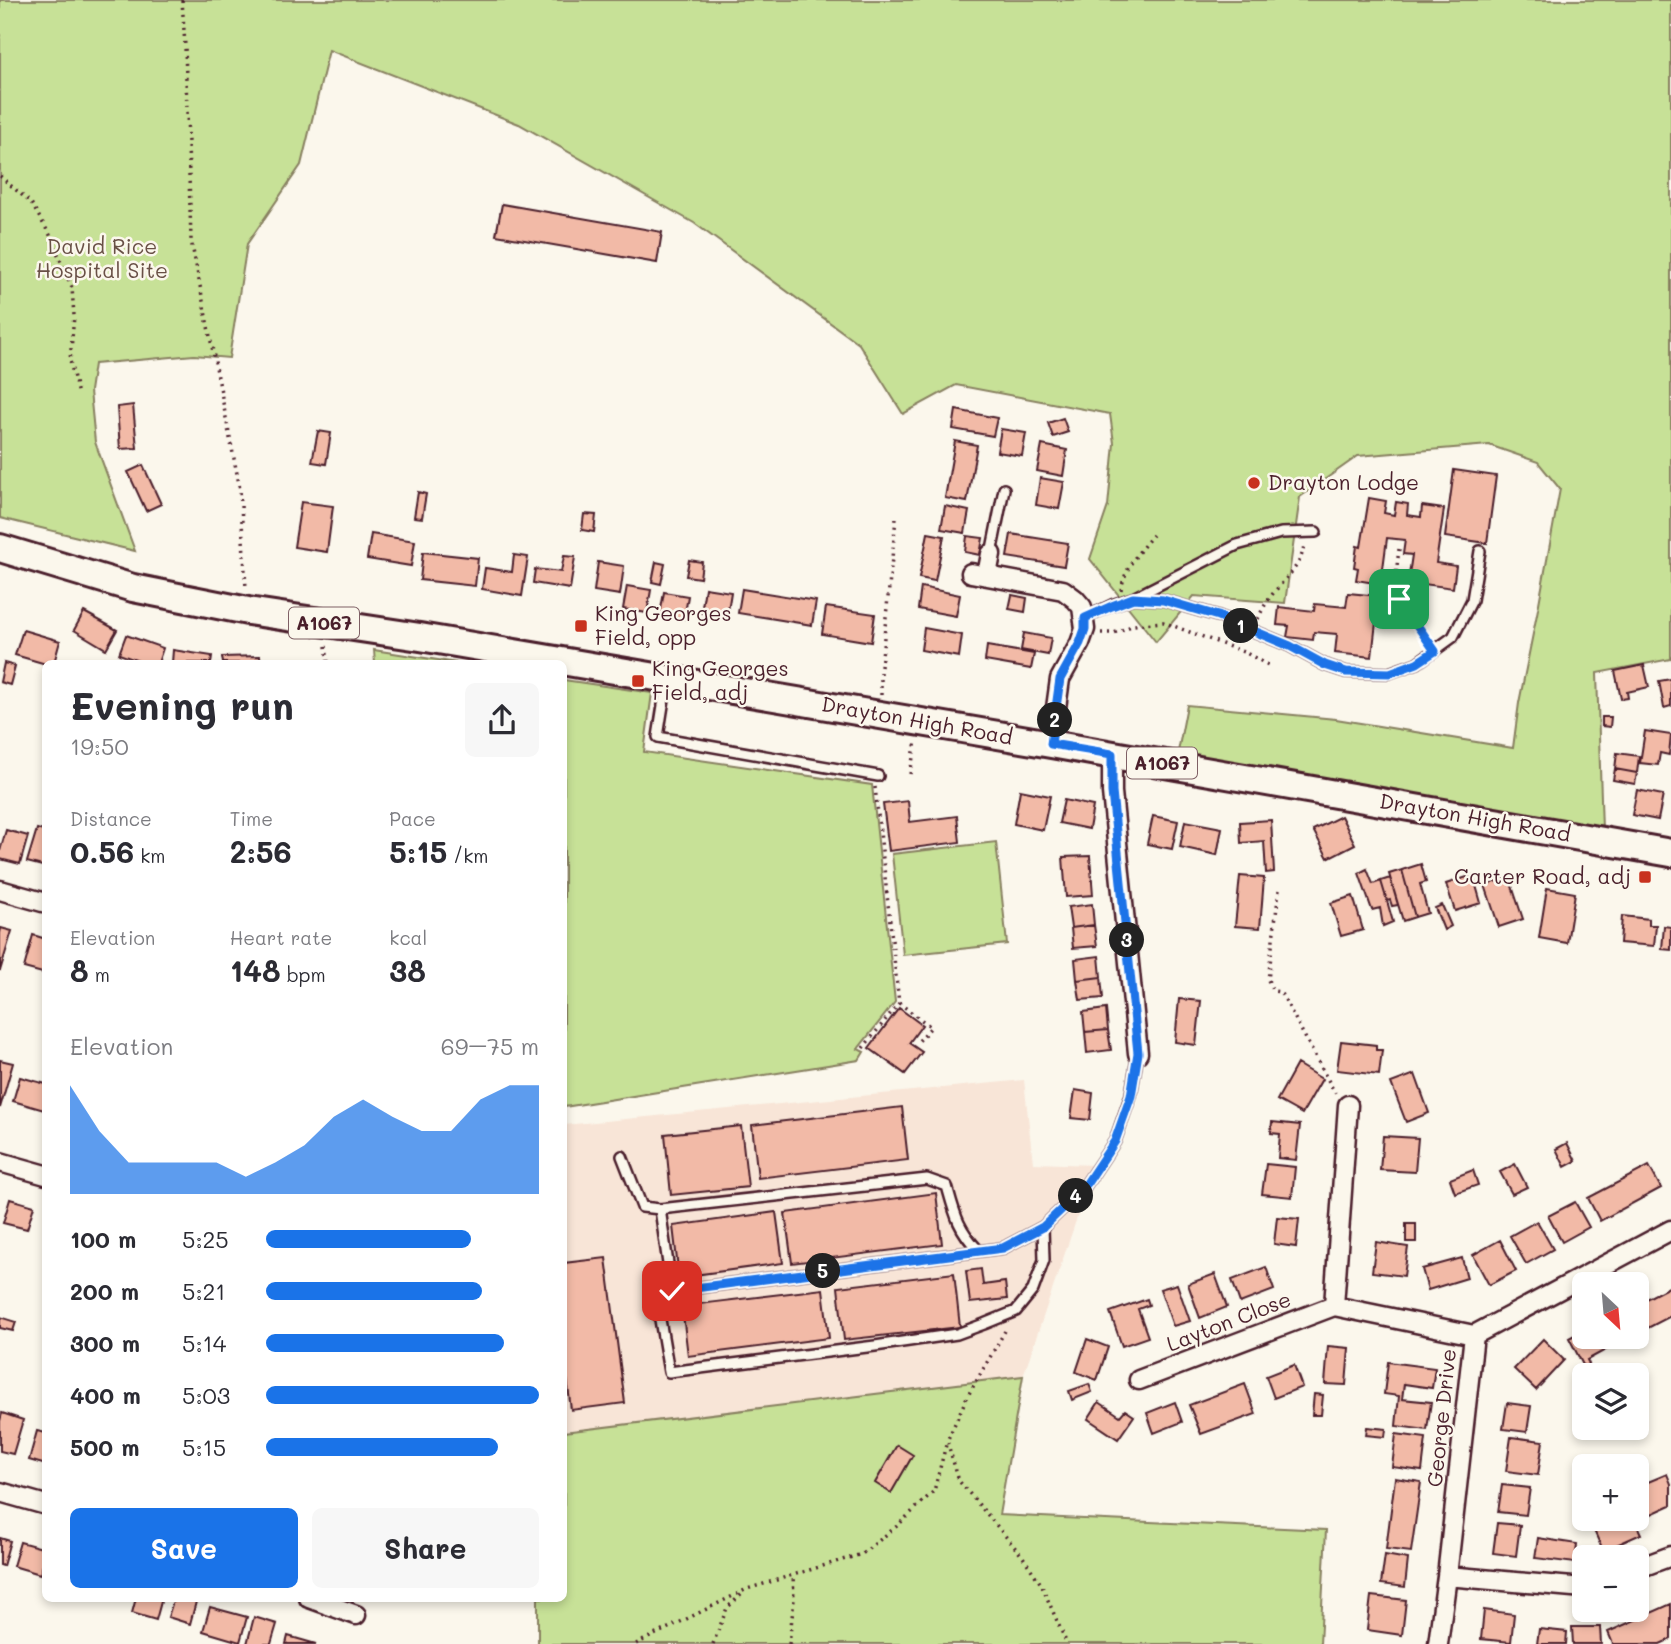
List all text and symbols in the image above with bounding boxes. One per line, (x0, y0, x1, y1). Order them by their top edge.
park label: David Rice Hospital Site (36, 232, 168, 283)
place label: Drayton Lodge (1268, 468, 1419, 495)
marker: Drayton Lodge (1246, 475, 1262, 491)
pin (1369, 569, 1429, 629)
icon: arrive (1380, 580, 1418, 618)
place label: King Georges Field, opp (595, 599, 732, 650)
road number: A1067 (289, 608, 359, 638)
pin: 1 (1224, 608, 1258, 644)
text: 1 (1236, 613, 1245, 638)
marker: King Georges Field, opp (573, 618, 589, 634)
place label: King Georges Field, adj (652, 654, 789, 705)
marker: King Georges Field, adj (630, 673, 646, 689)
text: Evening run (70, 680, 294, 730)
button: share (465, 683, 539, 757)
street label: Drayton High Road (820, 689, 1015, 750)
pin: 2 (1038, 702, 1072, 738)
text: 2 (1049, 707, 1060, 732)
text: 19:50 (70, 731, 129, 761)
road number: A1067 (1127, 748, 1197, 778)
street label: Drayton High Road (1378, 786, 1573, 847)
text: Distance (70, 806, 152, 831)
text: Time (230, 806, 273, 831)
text: Pace (389, 806, 436, 831)
text: 0.56 (70, 831, 134, 871)
text: 2:56 (230, 831, 292, 871)
text: 5:15 (389, 831, 447, 871)
text: km (134, 843, 166, 868)
text: /km (447, 843, 488, 868)
place label: Carter Road, adj (1454, 862, 1631, 889)
marker: Carter Road, adj (1637, 869, 1653, 885)
pin: 3 (1110, 922, 1144, 958)
text: Elevation (70, 925, 155, 950)
text: Heart rate (230, 925, 332, 950)
text: kcal (389, 925, 427, 950)
text: 3 (1121, 927, 1132, 952)
text: 8 (70, 950, 89, 990)
text: 148 (230, 950, 281, 990)
text: 38 (389, 950, 426, 990)
text: m (89, 962, 110, 987)
text: bpm (281, 962, 326, 987)
text: Elevation (70, 1031, 173, 1061)
text: 69–75 m (441, 1031, 539, 1061)
pin: 4 (1058, 1178, 1094, 1214)
text: 4 (1069, 1183, 1082, 1208)
text: 100 m (70, 1224, 136, 1254)
text: 5:25 (182, 1224, 229, 1254)
pin: 5 (806, 1254, 840, 1288)
text: 5 (817, 1258, 828, 1283)
pin (642, 1261, 702, 1321)
icon: check (653, 1272, 691, 1310)
north arrow (1572, 1272, 1648, 1349)
map controls (1572, 1272, 1649, 1622)
text: 200 m (70, 1276, 139, 1306)
text: 5:21 (182, 1276, 226, 1306)
street label: Layton Close (1162, 1285, 1294, 1357)
text: 300 m (70, 1328, 140, 1358)
text: 5:14 (182, 1328, 226, 1358)
street label: George Drive (1420, 1347, 1461, 1488)
button: layers (1572, 1363, 1649, 1440)
text: 400 m (70, 1380, 141, 1410)
text: 5:03 (182, 1380, 230, 1410)
text: 500 m (70, 1432, 140, 1462)
text: 5:15 (182, 1432, 226, 1462)
button: + (1572, 1454, 1649, 1531)
button: Save (70, 1508, 298, 1588)
button: Share (312, 1508, 539, 1588)
button: − (1572, 1545, 1649, 1622)

